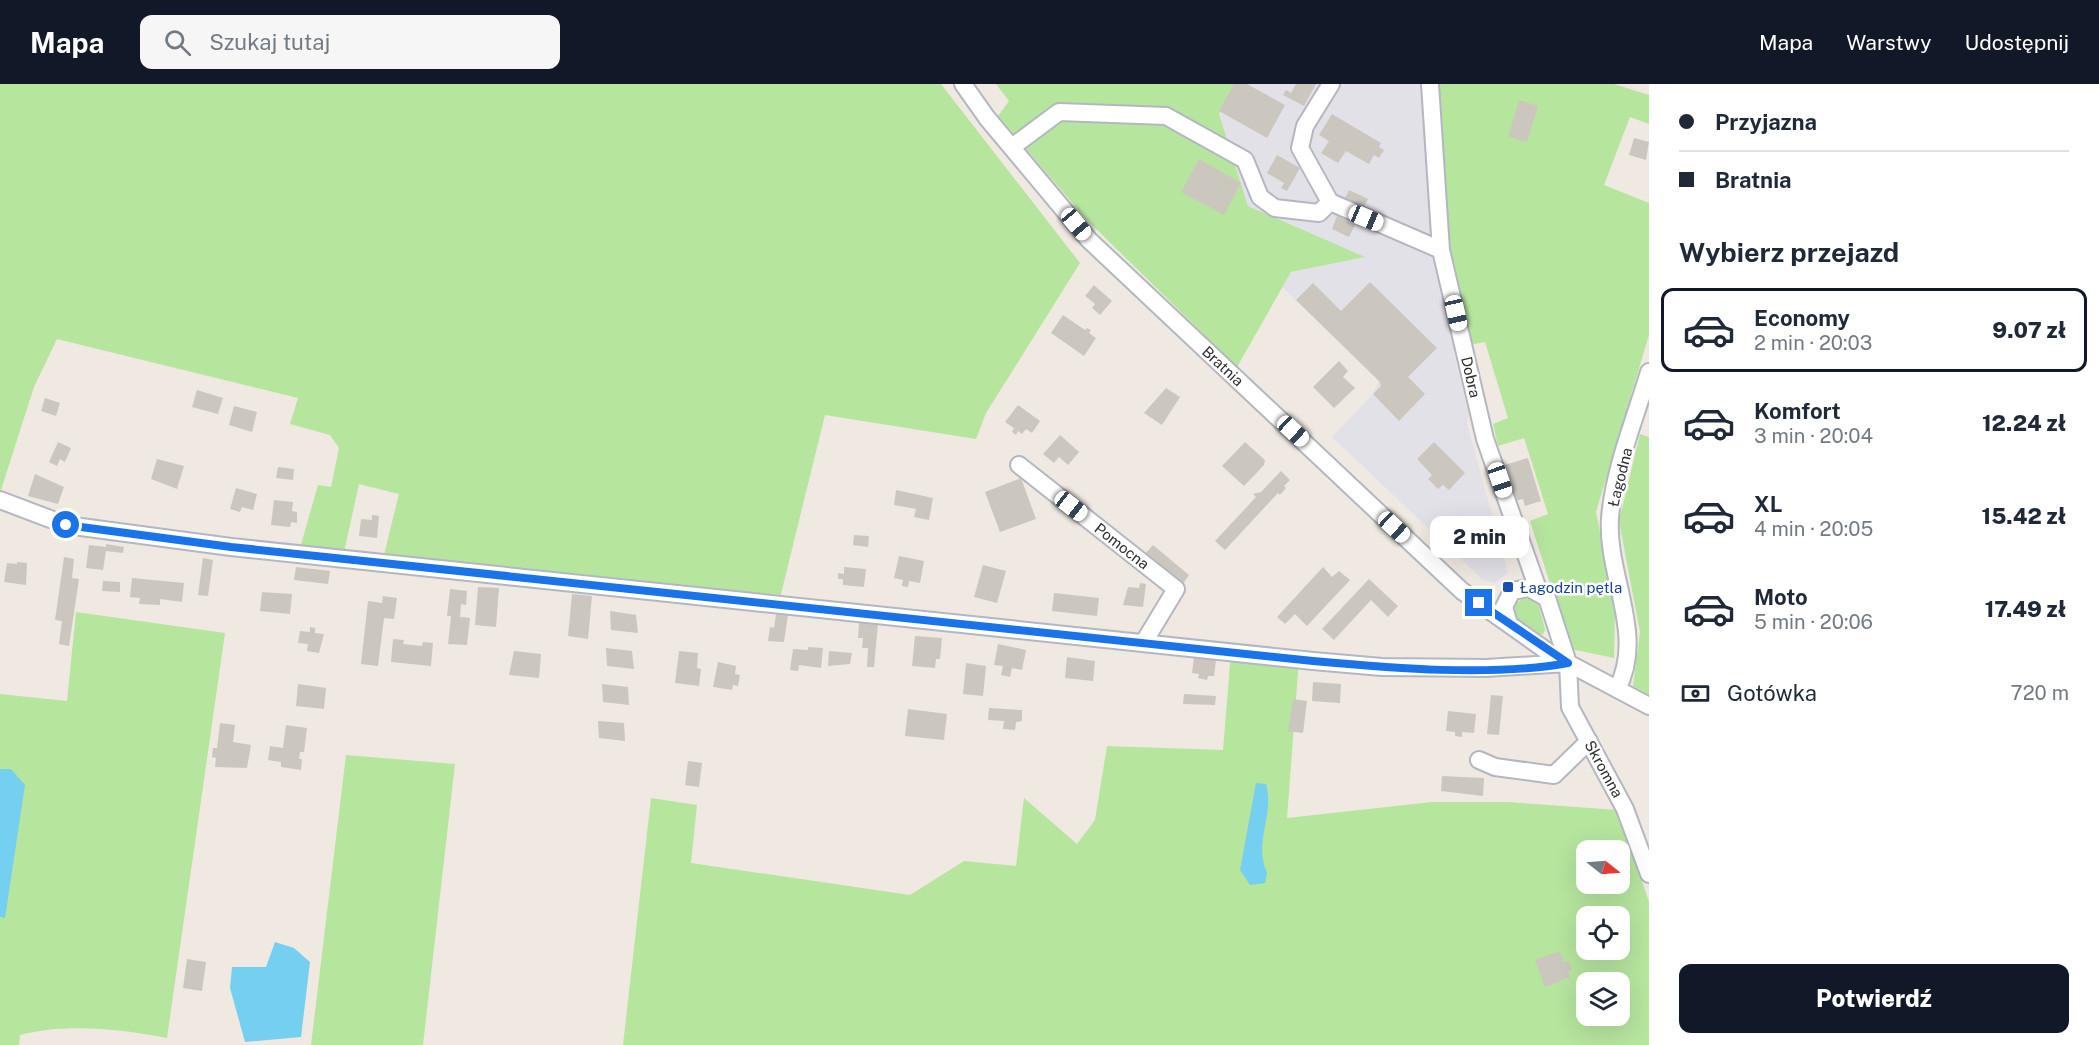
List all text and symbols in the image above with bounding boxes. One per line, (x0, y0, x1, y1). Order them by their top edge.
search box (140, 15, 560, 69)
text: Mapa (30, 26, 104, 59)
icon: search (161, 26, 194, 59)
text: Szukaj tutaj (209, 29, 330, 55)
text: Mapa (1759, 30, 1813, 55)
text: Warstwy (1846, 30, 1931, 55)
text: Udostępnij (1964, 30, 2069, 55)
text: Przyjazna (1715, 109, 1817, 135)
text: Bratnia (1715, 167, 1792, 193)
car (1346, 203, 1386, 233)
car (1058, 204, 1094, 244)
text: Wybierz przejazd (1679, 236, 1899, 268)
car (1443, 293, 1469, 333)
icon: car (1682, 303, 1736, 357)
text: Economy (1754, 305, 1850, 331)
text: 9.07 zł (1992, 317, 2066, 343)
text: 2 min · 20:03 (1754, 331, 1872, 355)
street label: Bratnia (1199, 343, 1247, 389)
street label: Dobra (1458, 355, 1484, 399)
icon: car (1682, 396, 1736, 450)
text: Komfort (1754, 398, 1841, 424)
text: 12.24 zł (1982, 410, 2066, 436)
car (1274, 412, 1312, 450)
text: 3 min · 20:04 (1754, 424, 1873, 448)
street label: Łagodna (1604, 446, 1636, 508)
car (1486, 460, 1514, 500)
car (1051, 488, 1091, 524)
icon: car (1682, 489, 1736, 543)
text: XL (1754, 491, 1782, 517)
text: 15.42 zł (1982, 503, 2066, 529)
car (1375, 508, 1413, 546)
route start (52, 511, 79, 538)
callout: 2 min (1430, 516, 1528, 558)
text: 4 min · 20:05 (1754, 517, 1873, 541)
street label: Pomocna (1091, 519, 1153, 573)
text: 2 min (1453, 525, 1506, 549)
place label: Łagodzin pętla (1520, 579, 1622, 596)
marker: Łagodzin pętla (1501, 580, 1515, 594)
icon: car (1682, 582, 1736, 636)
text: Moto (1754, 584, 1808, 610)
route end (1465, 589, 1492, 616)
text: 17.49 zł (1985, 596, 2066, 622)
text: 5 min · 20:06 (1754, 610, 1873, 634)
icon: cash (1679, 677, 1712, 710)
text: Gotówka (1727, 680, 1817, 706)
text: 720 m (2011, 681, 2069, 705)
street label: Skromna (1581, 737, 1627, 801)
north arrow (1576, 840, 1630, 894)
map controls (1576, 840, 1630, 1026)
button: locate (1576, 906, 1630, 960)
button: Potwierdź (1679, 964, 2069, 1033)
button: layers (1576, 972, 1630, 1026)

